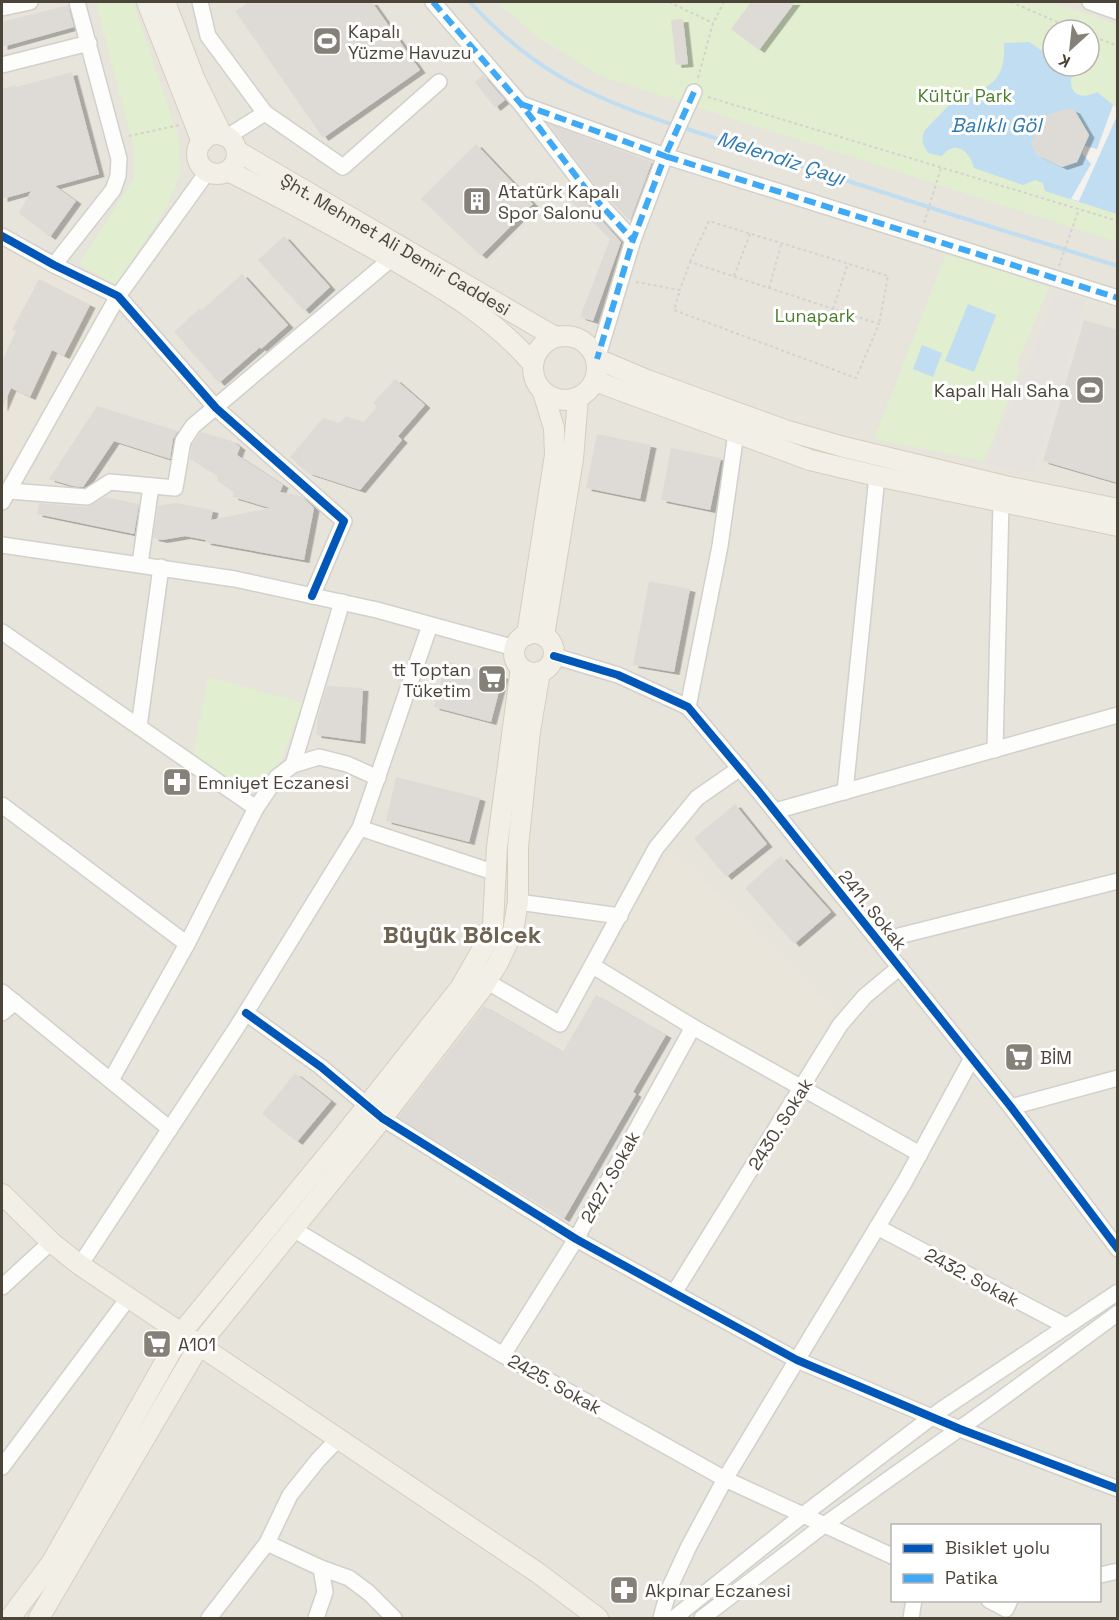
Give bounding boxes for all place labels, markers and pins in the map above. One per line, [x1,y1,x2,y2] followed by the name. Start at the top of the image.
[348,20,472,64] place label: Kapalı Yüzme Havuzu
[311,25,343,57] sports icon: Kapalı Yüzme Havuzu
[498,180,620,224] place label: Atatürk Kapalı Spor Salonu
[461,185,493,217] building icon: Atatürk Kapalı Spor Salonu
[1074,374,1106,406] sports icon: Kapalı Halı Saha
[934,379,1069,402] place label: Kapalı Halı Saha
[392,658,471,702] place label: tt Toptan Tüketim
[476,663,508,695] supermarket icon: tt Toptan Tüketim
[161,766,193,798] pharmacy icon: Emniyet Eczanesi
[198,771,349,794] place label: Emniyet Eczanesi
[1003,1041,1035,1073] supermarket icon: BİM
[1040,1046,1072,1069] place label: BİM
[141,1328,173,1360] supermarket icon: A101
[178,1333,216,1356] place label: A101
[608,1574,640,1606] pharmacy icon: Akpınar Eczanesi
[645,1579,791,1602] place label: Akpınar Eczanesi

